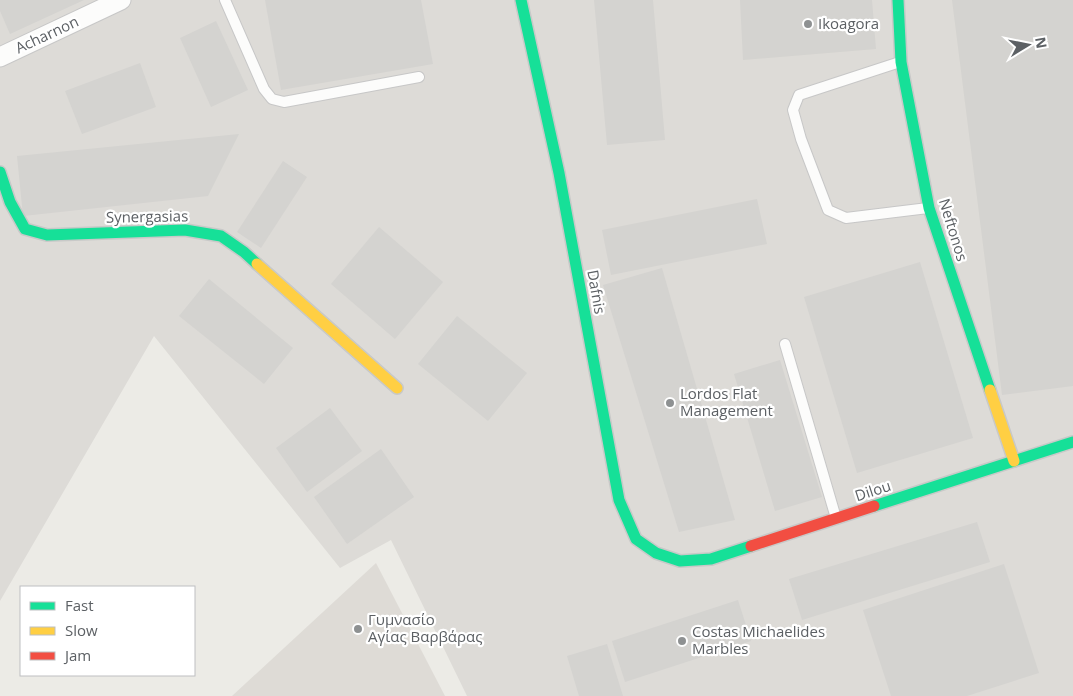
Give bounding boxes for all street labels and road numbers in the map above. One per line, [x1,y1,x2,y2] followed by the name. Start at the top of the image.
[12,11,82,57] street label: Acharnon
[935,196,973,263] street label: Neftonos
[106,205,188,227] street label: Synergasias
[583,268,611,315] street label: Dafnis
[852,475,893,505] street label: Dilou

